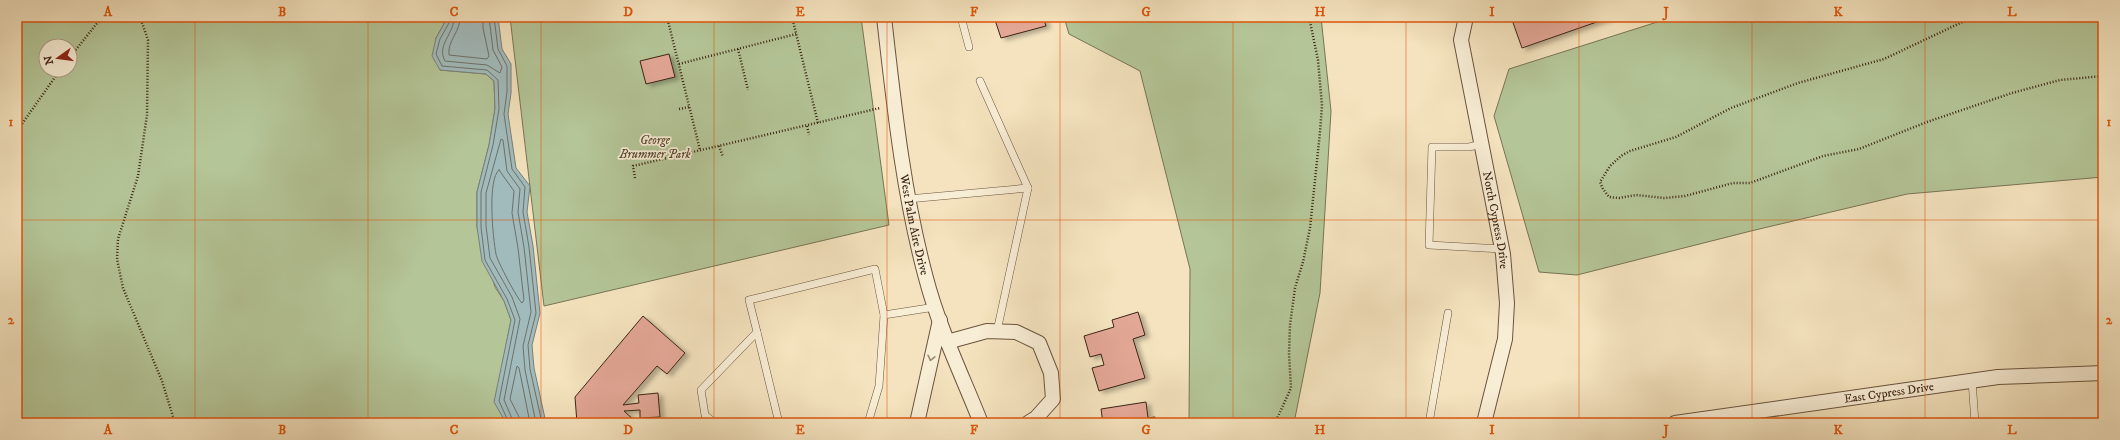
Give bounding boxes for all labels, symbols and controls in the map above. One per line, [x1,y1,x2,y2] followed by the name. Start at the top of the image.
[103,4,113,20] text: A
[278,4,286,20] text: B
[450,4,459,20] text: C
[623,4,633,20] text: D
[795,4,805,20] text: E
[970,4,979,20] text: F
[1141,4,1151,20] text: G
[1315,4,1326,20] text: H
[1489,4,1495,20] text: I
[1661,4,1669,21] text: J
[1833,4,1843,20] text: K
[2007,4,2017,20] text: L
[38,38,78,78] north arrow
[41,54,57,66] text: N
[9,114,14,130] text: 1
[2107,114,2112,130] text: 1
[619,133,690,162] park label: George Brummer Park
[1479,170,1511,270] street label: North Cypress Drive
[896,172,932,277] street label: West Palm Aire Drive
[8,312,15,328] text: 2
[2106,312,2113,328] text: 2
[928,355,936,361] one-way arrow
[1843,379,1935,407] street label: East Cypress Drive
[103,422,113,438] text: A
[278,422,286,438] text: B
[450,422,459,438] text: C
[623,422,633,438] text: D
[795,422,805,438] text: E
[970,422,979,438] text: F
[1141,422,1151,438] text: G
[1315,422,1326,438] text: H
[1489,422,1495,438] text: I
[1661,422,1669,439] text: J
[1833,422,1843,438] text: K
[2007,422,2017,438] text: L

